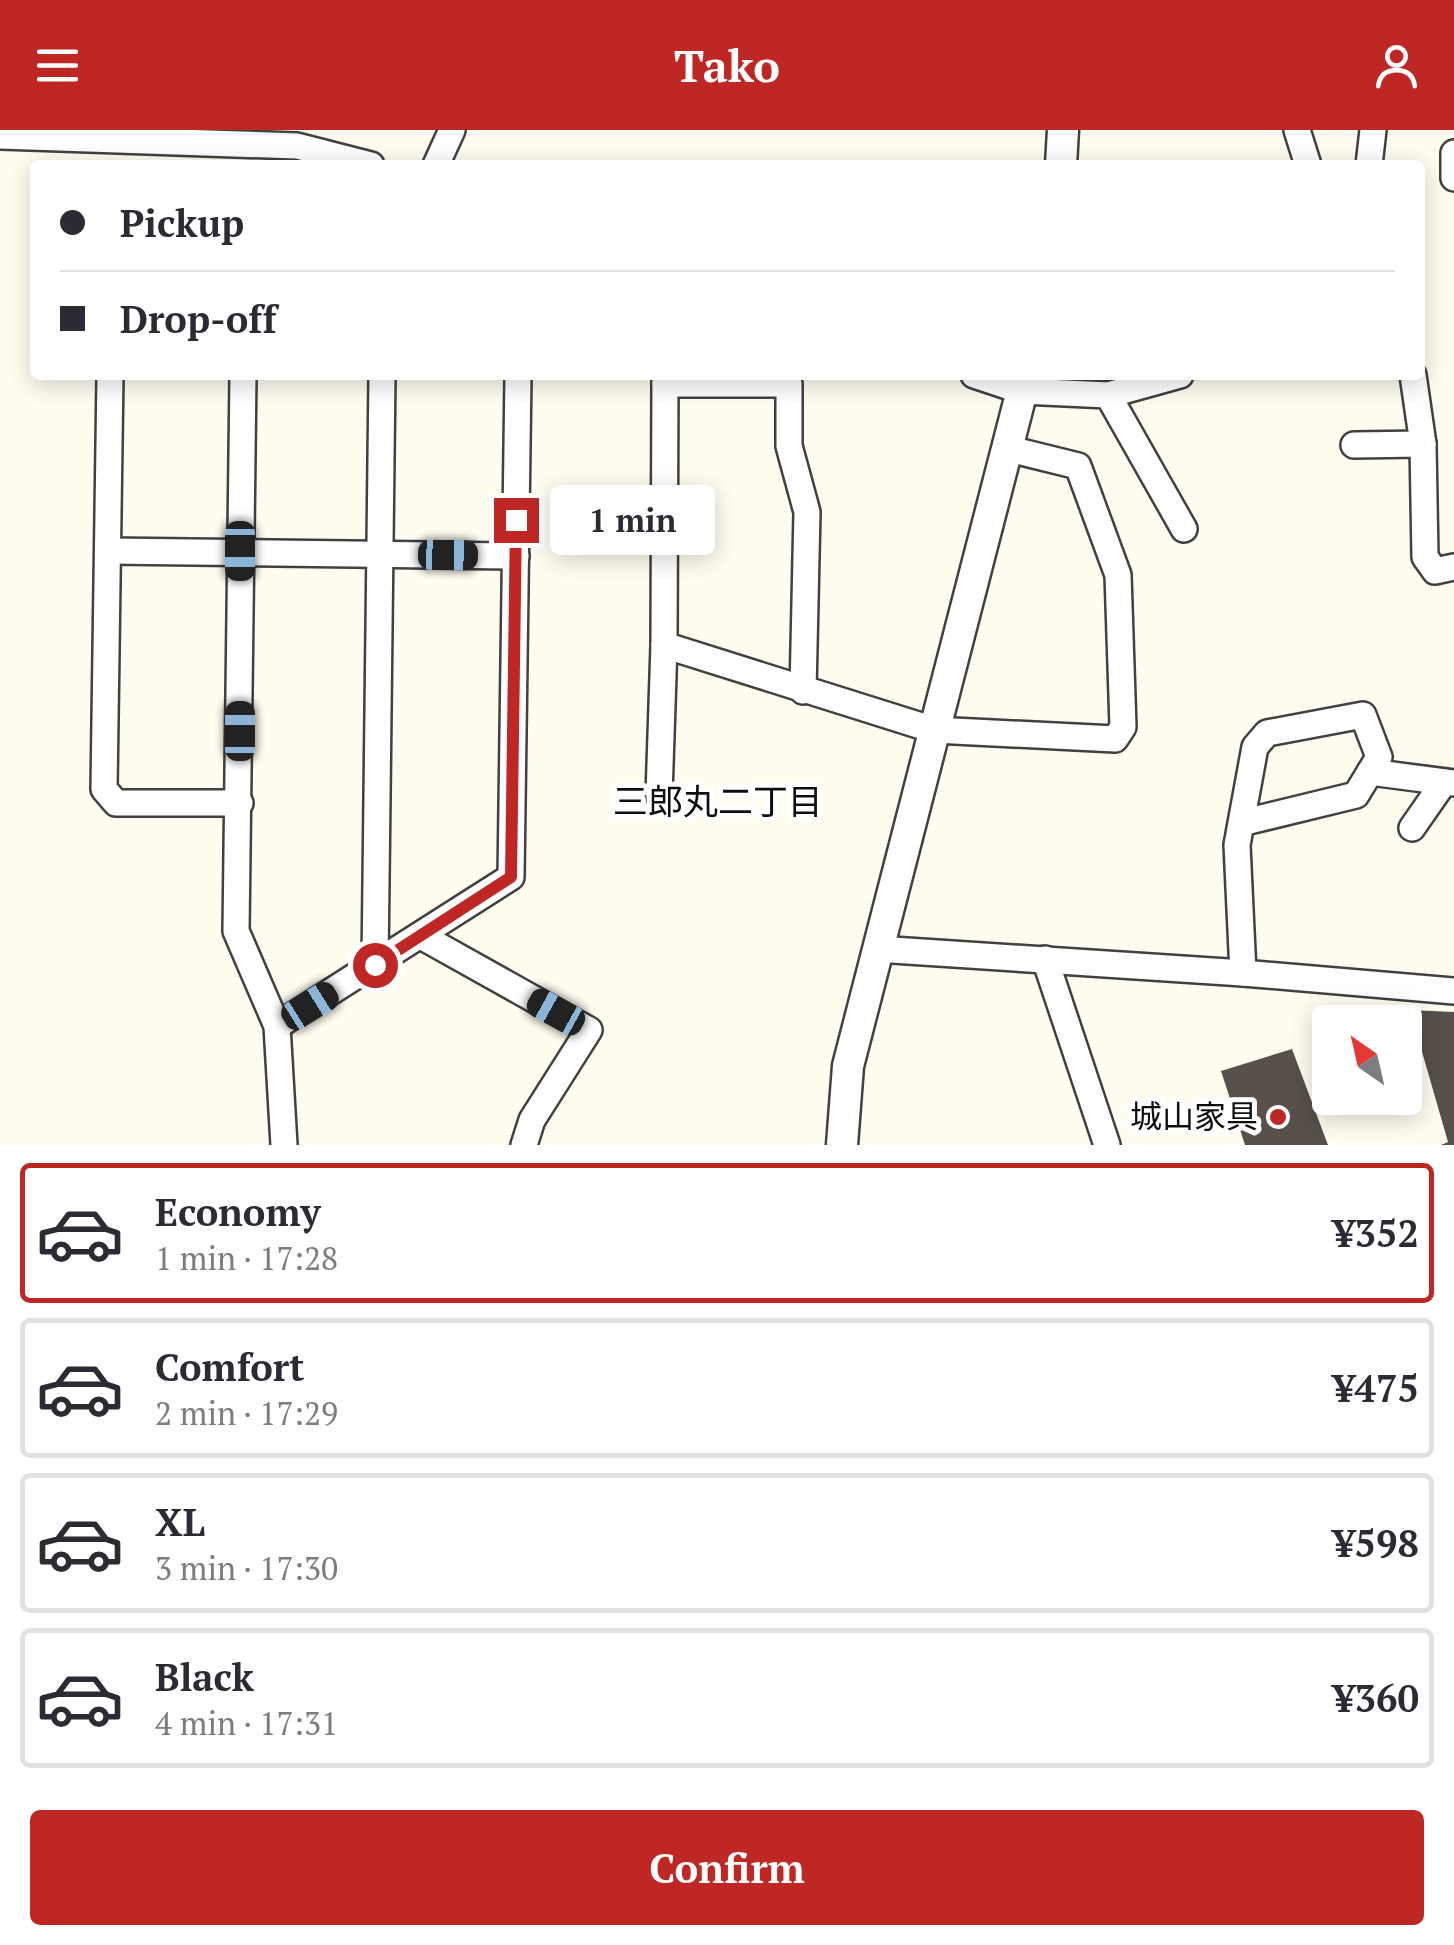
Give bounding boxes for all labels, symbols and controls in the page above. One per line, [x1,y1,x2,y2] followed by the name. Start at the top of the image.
[674,35,780,95] text: Tako
[30,38,85,93] icon: menu
[1369,38,1424,93] icon: person
[120,198,244,248] text: Pickup
[120,294,277,344] text: Drop-off
[551,485,716,555] callout: 1 min
[494,498,539,543] route end
[589,499,676,541] text: 1 min
[225,521,255,581] car
[418,539,478,571] car
[225,701,255,761] car
[613,778,823,824] district label: 三郎丸二丁目
[353,943,398,988] route start
[277,977,343,1035] car
[522,984,590,1040] car
[1312,1005,1422,1115] north arrow
[1312,1005,1422,1115] map controls
[1130,1095,1258,1137] place label: 城山家具
[1267,1106,1289,1128] marker: 城山家具
[155,1187,321,1237] text: Economy
[35,1188,125,1278] icon: car
[1333,1208,1419,1258] text: ¥352
[155,1237,338,1279] text: 1 min · 17:28
[155,1342,304,1392] text: Comfort
[35,1343,125,1433] icon: car
[1333,1363,1419,1413] text: ¥475
[155,1392,338,1434] text: 2 min · 17:29
[155,1497,205,1547] text: XL
[35,1498,125,1588] icon: car
[1333,1518,1419,1568] text: ¥598
[155,1547,338,1589] text: 3 min · 17:30
[155,1652,254,1702] text: Black
[35,1653,125,1743] icon: car
[1333,1673,1419,1723] text: ¥360
[155,1702,338,1744] text: 4 min · 17:31
[30,1810,1424,1925] button: Confirm

